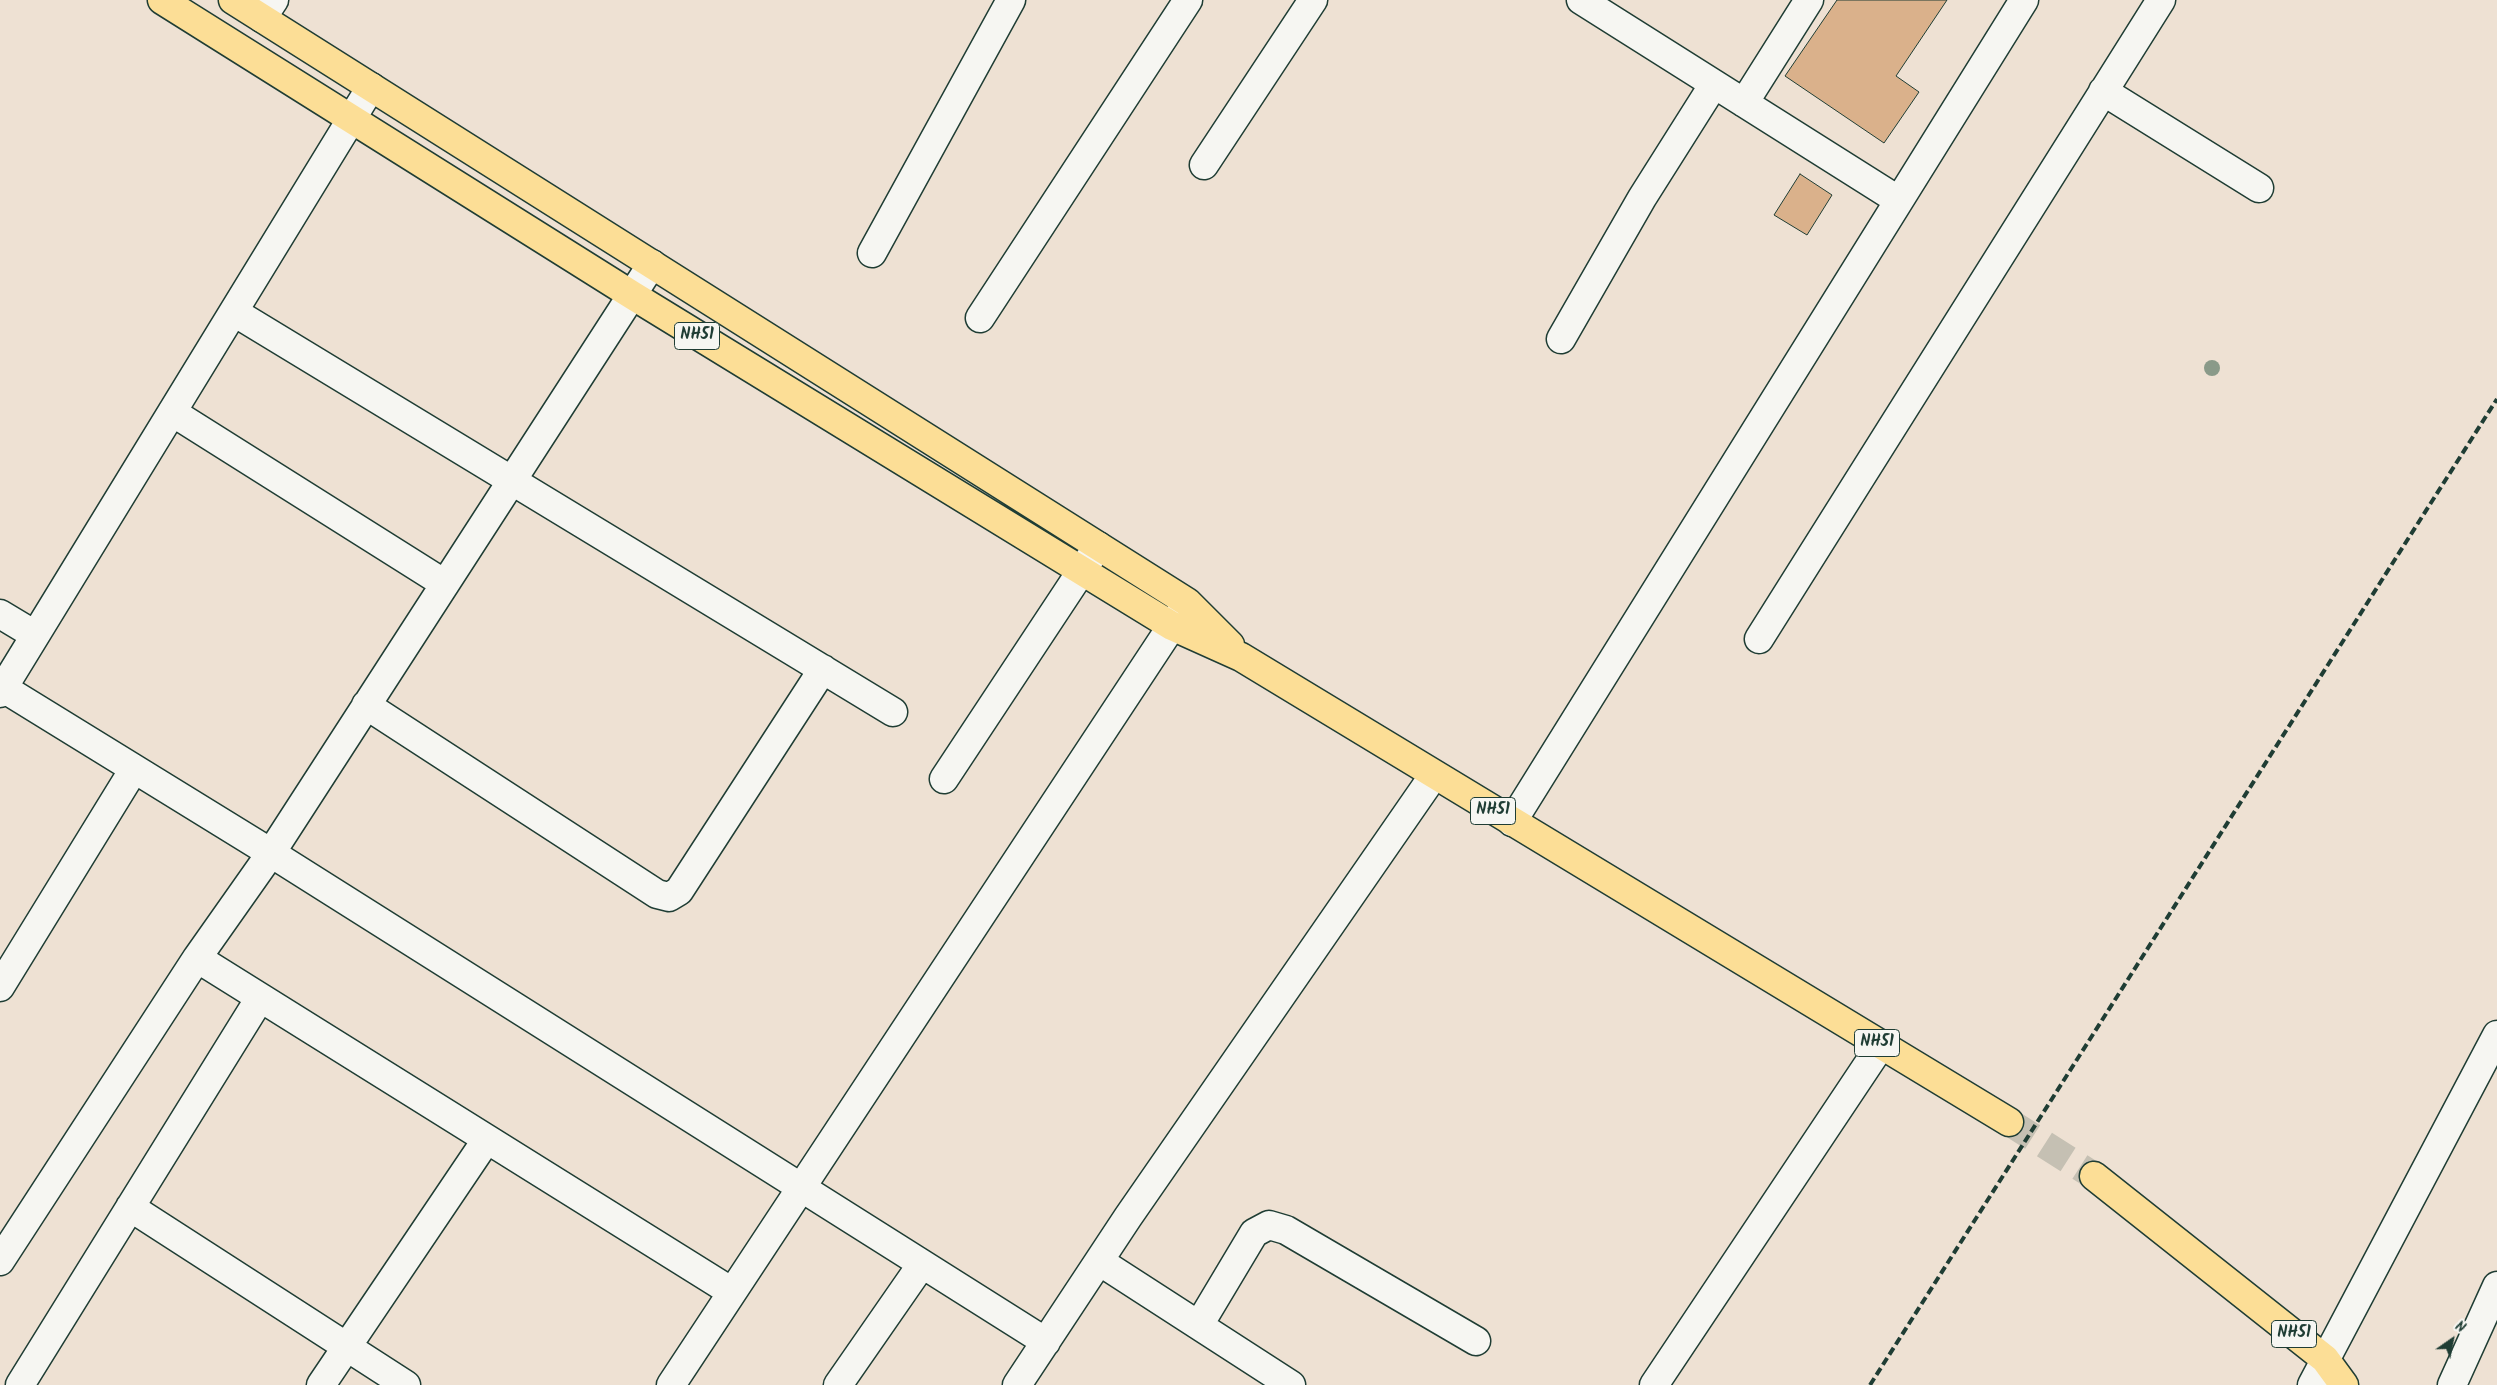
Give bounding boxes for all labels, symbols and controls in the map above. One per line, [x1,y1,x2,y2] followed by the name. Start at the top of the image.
[674,322,720,350] road number: NH51
[1470,798,1516,824] road number: NH51
[1854,1030,1900,1056] road number: NH51
[2427,1315,2477,1365] north arrow
[2450,1316,2470,1339] text: N
[2272,1320,2316,1348] road number: NH51

